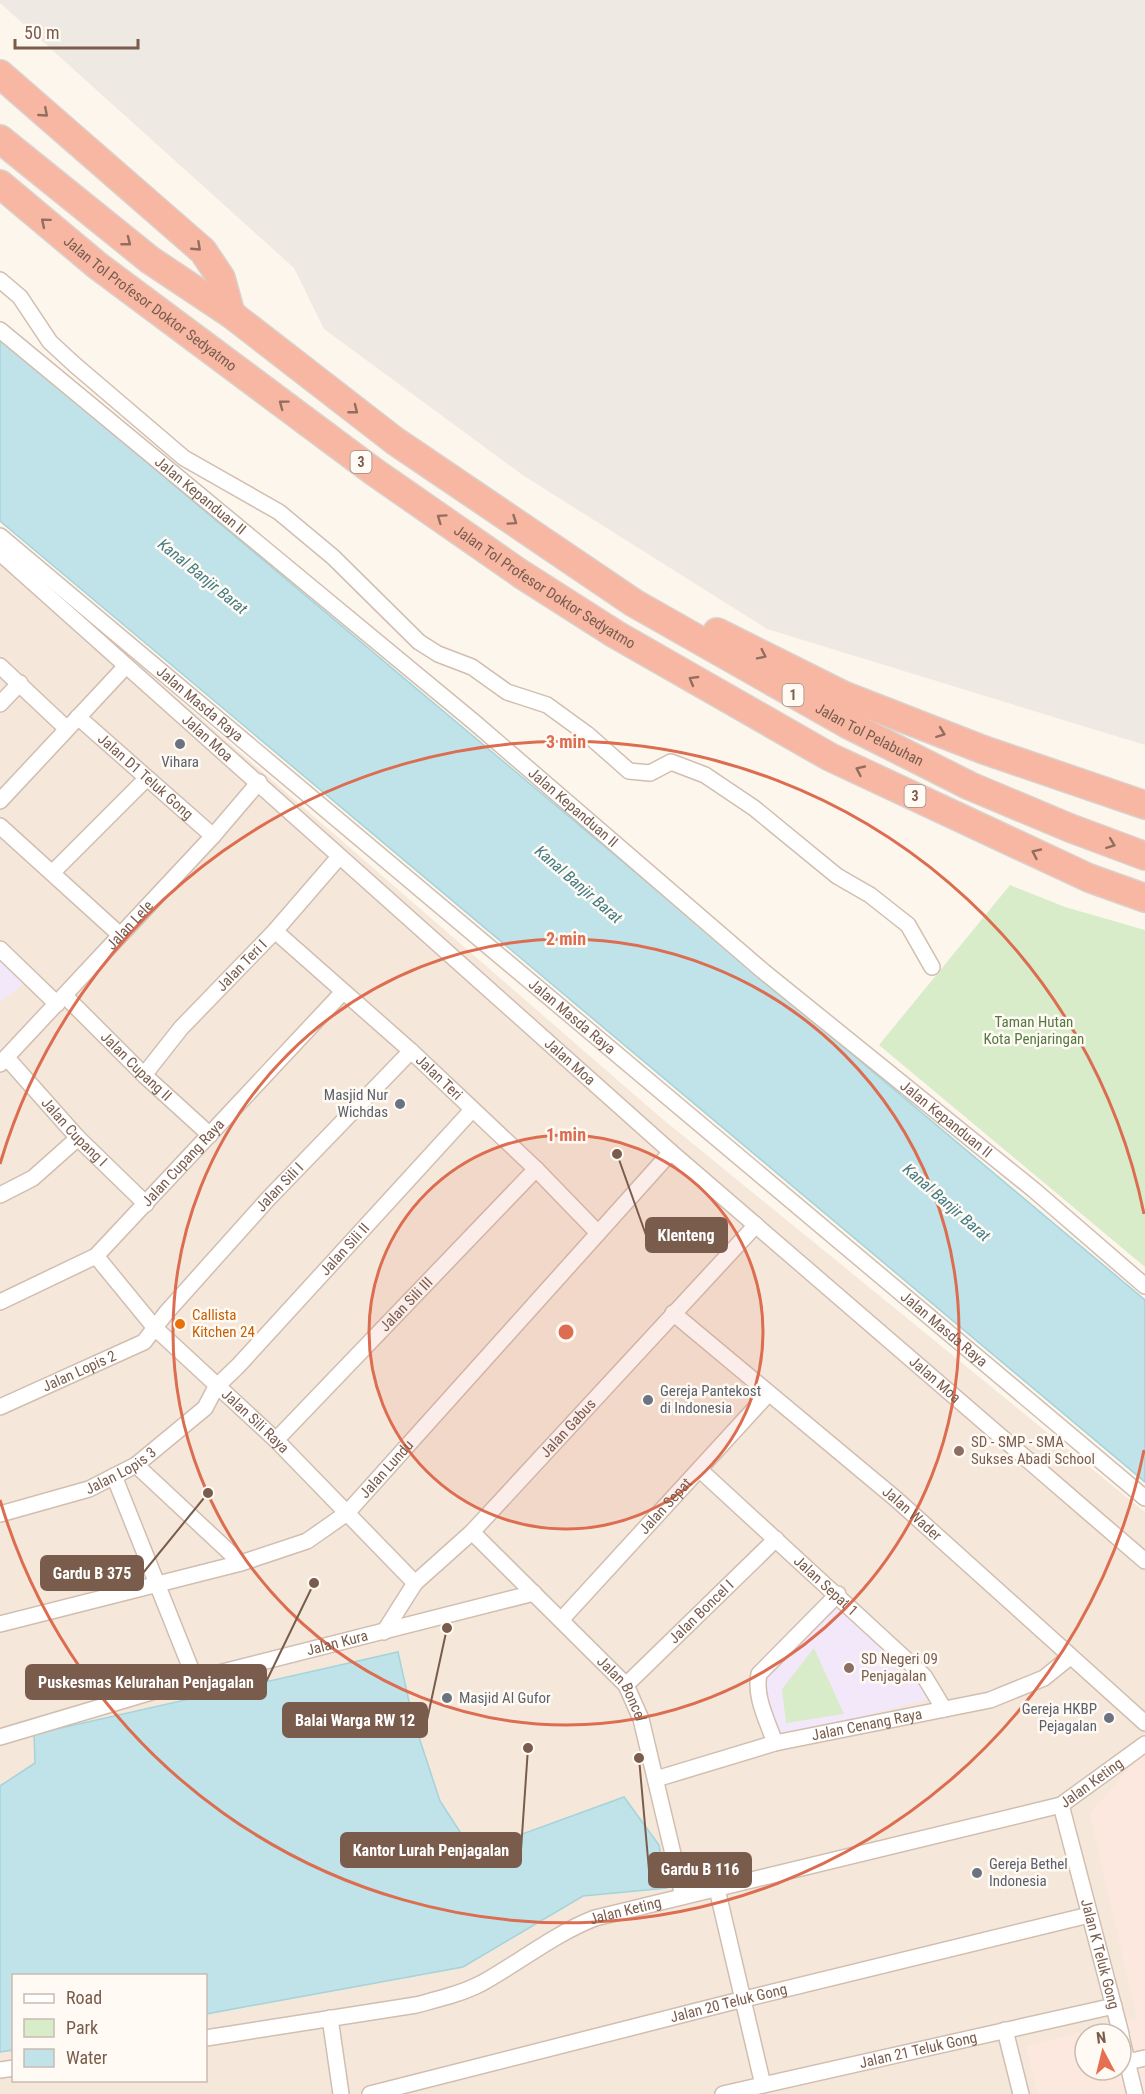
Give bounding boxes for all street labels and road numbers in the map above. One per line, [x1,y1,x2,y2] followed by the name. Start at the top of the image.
[60,232,240,375] street label: Jalan Tol Profesor Doktor Sedyatmo
[350,451,372,473] road number: 3
[151,453,250,539] street label: Jalan Kepanduan II
[451,521,638,653] street label: Jalan Tol Profesor Doktor Sedyatmo
[153,662,247,745] street label: Jalan Masda Raya
[782,684,804,706] road number: 1
[812,699,926,770] street label: Jalan Tol Pelabuhan
[178,711,236,765] street label: Jalan Moa
[94,730,197,823] street label: Jalan D1 Teluk Gong
[525,764,622,851] street label: Jalan Kepanduan II
[904,785,926,807] road number: 3
[102,897,157,953] street label: Jalan Lele
[213,936,271,995] street label: Jalan Teri I
[525,975,619,1058] street label: Jalan Masda Raya
[97,1028,175,1105] street label: Jalan Cupang II
[541,1034,599,1089] street label: Jalan Moa
[412,1051,466,1104] street label: Jalan Teri
[897,1077,996,1161] street label: Jalan Kepanduan II
[37,1094,111,1170] street label: Jalan Cupang I
[138,1116,228,1210] street label: Jalan Cupang Raya
[252,1159,307,1215] street label: Jalan Sili I
[316,1219,373,1279] street label: Jalan Sili II
[376,1273,436,1335] street label: Jalan Sili III
[897,1288,991,1371] street label: Jalan Masda Raya
[40,1347,119,1396] street label: Jalan Lopis 2
[906,1352,964,1407] street label: Jalan Moa
[218,1385,293,1457] street label: Jalan Sili Raya
[537,1395,600,1461] street label: Jalan Gabus
[356,1436,417,1502] street label: Jalan Lundu
[82,1443,160,1498] street label: Jalan Lopis 3
[635,1474,695,1538] street label: Jalan Sepat
[879,1482,946,1545] street label: Jalan Wader
[790,1552,862,1620] street label: Jalan Sepat 1
[665,1576,737,1647] street label: Jalan Boncel I
[305,1627,370,1659] street label: Jalan Kura
[593,1652,650,1723] street label: Jalan Boncel
[810,1705,924,1744] street label: Jalan Cenang Raya
[1056,1754,1126,1812] street label: Jalan Keting
[587,1893,663,1928] street label: Jalan Keting
[1077,1897,1123,2011] street label: Jalan K Teluk Gong
[668,1980,789,2026] street label: Jalan 20 Teluk Gong
[858,2028,979,2072] street label: Jalan 21 Teluk Gong

